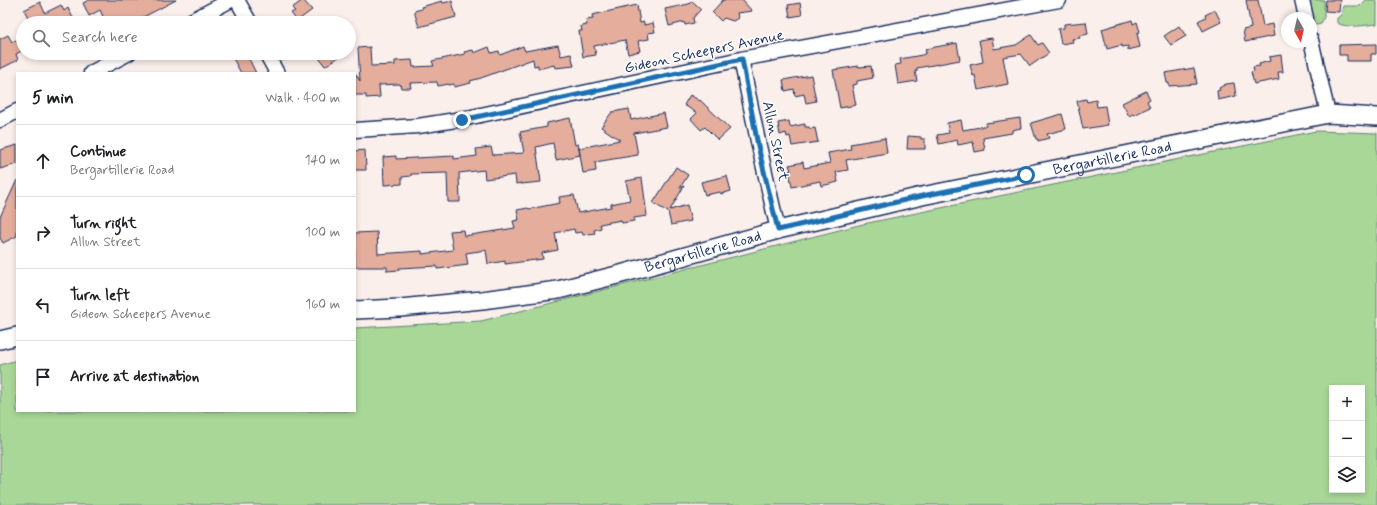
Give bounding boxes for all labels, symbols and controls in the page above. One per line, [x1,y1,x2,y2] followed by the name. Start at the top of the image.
[1281,12,1317,48] north arrow
[16,16,356,60] search box
[623,25,786,79] street label: Gideon Scheepers Avenue
[30,27,52,49] icon: search
[62,28,138,48] text: Search here
[32,87,74,109] text: 5 min
[265,90,340,107] text: Walk · 400 m
[757,99,793,183] street label: Allun Street
[453,111,471,129] route end
[1051,137,1173,180] street label: Bergartillerie Road
[70,142,126,162] text: Continue
[32,150,54,172] icon: ahead
[305,152,340,169] text: 140 m
[70,162,174,179] text: Bergartillerie Road
[1017,166,1035,184] route start
[70,214,137,234] text: Turn right
[32,222,54,244] icon: right
[305,224,340,241] text: 100 m
[642,226,764,278] street label: Bergartillerie Road
[70,234,141,251] text: Allun Street
[70,286,130,306] text: Turn left
[32,294,54,316] icon: left
[305,296,340,313] text: 160 m
[70,306,211,323] text: Gideon Scheepers Avenue
[32,366,54,388] icon: arrive
[70,367,199,387] text: Arrive at destination
[1329,385,1365,493] map controls
[1329,385,1365,421] button: +
[1329,421,1365,457] button: −
[1329,457,1365,493] button: layers

